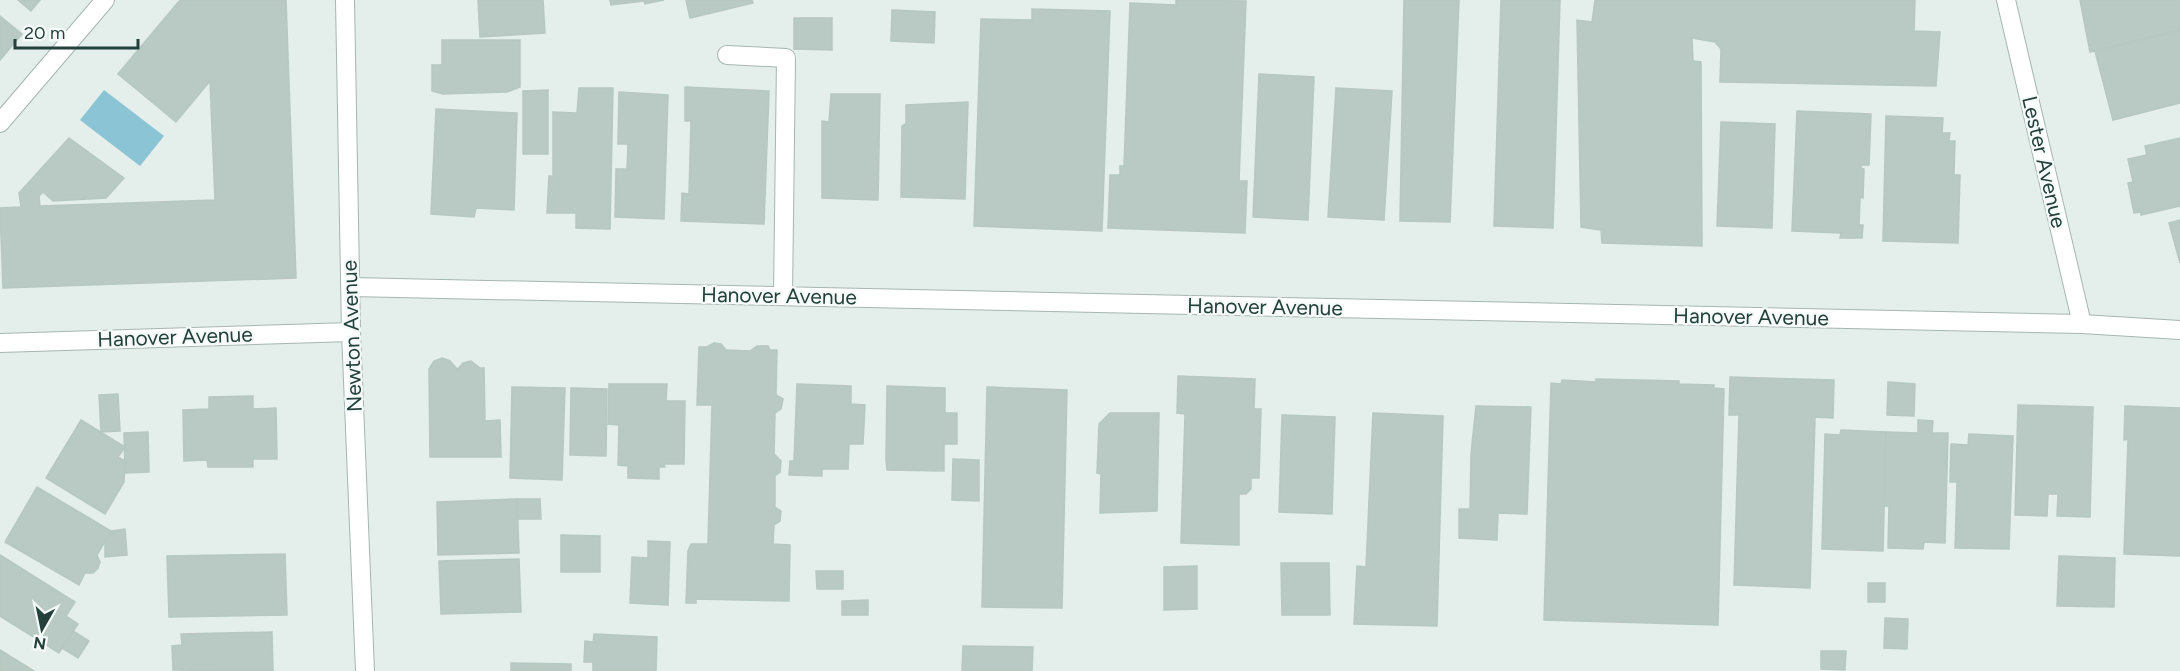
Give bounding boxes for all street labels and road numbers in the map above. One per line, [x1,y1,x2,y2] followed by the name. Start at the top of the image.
[2017,93,2072,230] street label: Lester Avenue
[336,260,367,412] street label: Newton Avenue
[701,282,857,309] street label: Hanover Avenue
[1187,293,1343,320] street label: Hanover Avenue
[1673,303,1829,330] street label: Hanover Avenue
[97,321,253,352] street label: Hanover Avenue

